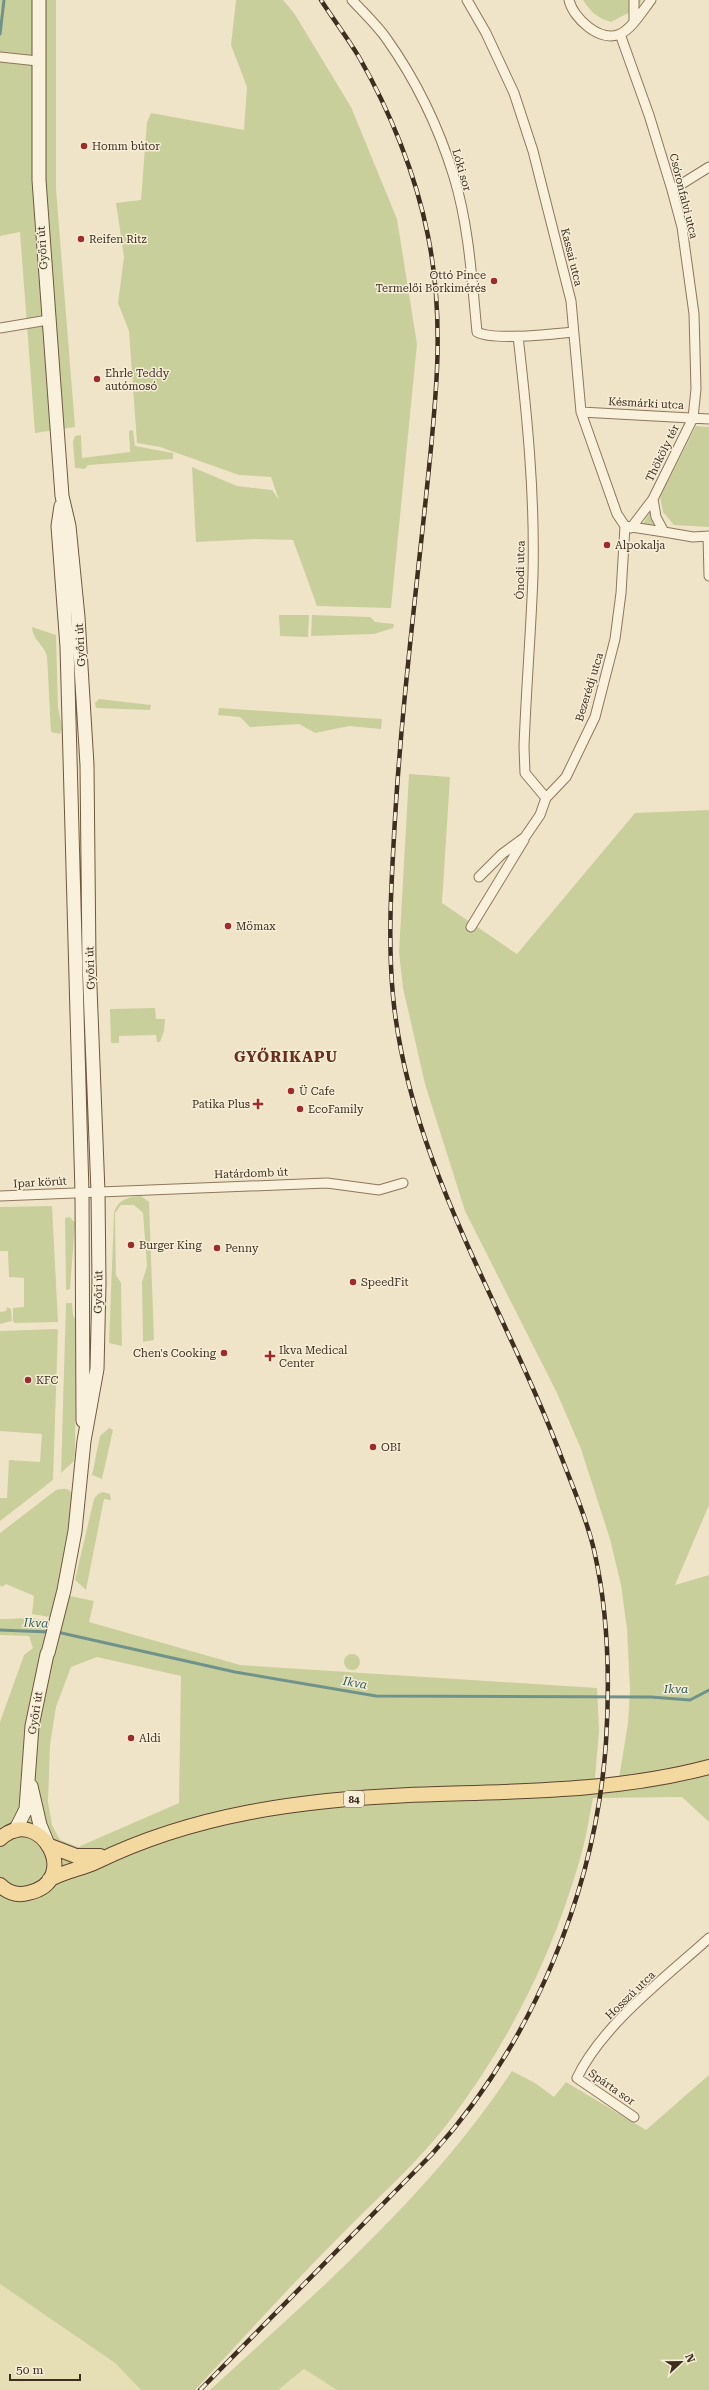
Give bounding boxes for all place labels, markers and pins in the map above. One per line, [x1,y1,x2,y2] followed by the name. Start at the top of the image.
[92,140,160,153] place label: Homm bútor
[79,141,89,151] marker: Homm bútor
[89,233,147,246] place label: Reifen Ritz
[76,234,86,244] marker: Reifen Ritz
[375,269,486,295] place label: Ottó Pince Termelői Borkimérés
[489,276,499,286] marker: Ottó Pince Termelői Borkimérés
[105,367,170,393] place label: Ehrle Teddy autómosó
[92,374,102,384] marker: Ehrle Teddy autómosó
[615,539,665,552] place label: Alpokalja
[602,540,612,550] marker: Alpokalja
[236,920,276,933] place label: Mömax
[223,921,233,931] marker: Mömax
[299,1084,335,1098] place label: Ü Cafe
[286,1086,296,1096] marker: Ü Cafe
[192,1098,250,1111] place label: Patika Plus
[253,1099,263,1109] marker: Patika Plus
[308,1103,364,1116] place label: EcoFamily
[295,1104,305,1114] marker: EcoFamily
[139,1239,202,1252] place label: Burger King
[126,1240,136,1250] marker: Burger King
[225,1242,259,1255] place label: Penny
[212,1243,222,1253] marker: Penny
[361,1276,409,1289] place label: SpeedFit
[348,1277,358,1287] marker: SpeedFit
[279,1344,348,1370] place label: Ikva Medical Center
[133,1347,217,1360] place label: Chen's Cooking
[219,1348,229,1358] marker: Chen's Cooking
[264,1350,276,1362] marker: Ikva Medical Center
[36,1374,59,1387] place label: KFC
[23,1375,33,1385] marker: KFC
[381,1441,401,1454] place label: OBI
[368,1442,378,1452] marker: OBI
[139,1732,161,1745] place label: Aldi
[126,1733,136,1743] marker: Aldi

